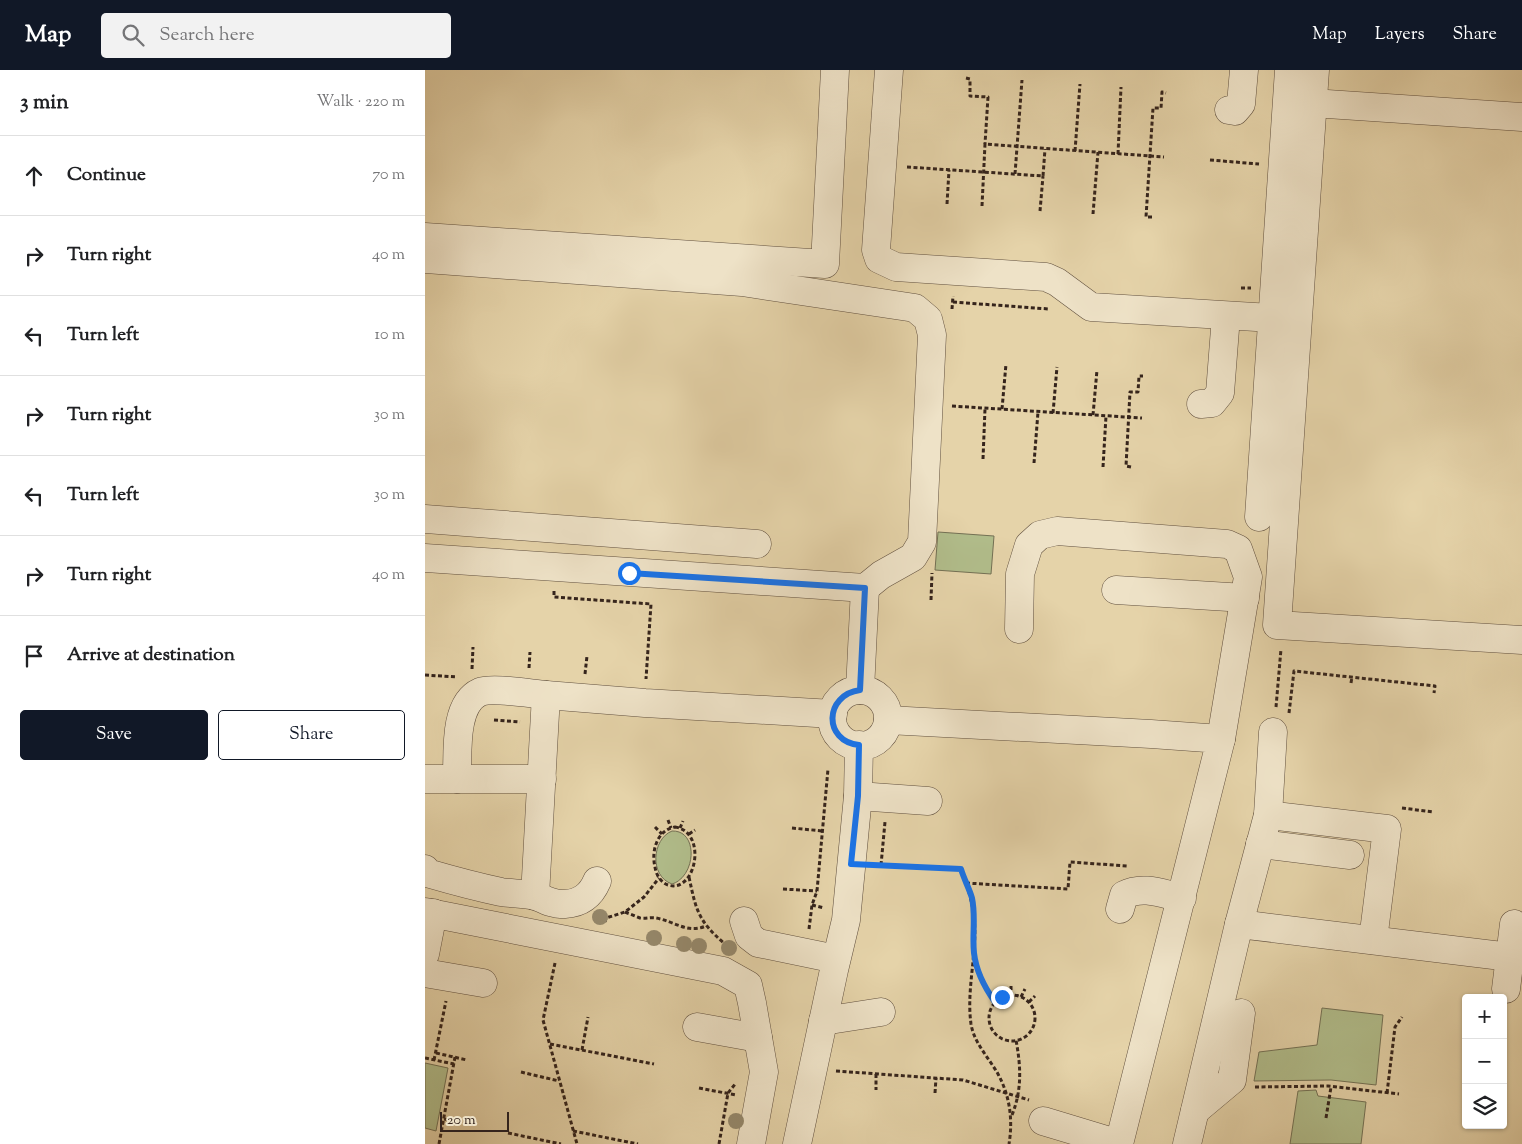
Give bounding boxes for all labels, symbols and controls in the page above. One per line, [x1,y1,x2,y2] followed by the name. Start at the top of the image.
[101,13,451,58] search box
[25,18,71,52] text: Map
[119,21,147,49] icon: search
[159,22,255,49] text: Search here
[1312,22,1347,48] text: Map
[1375,22,1425,48] text: Layers
[1453,22,1497,48] text: Share
[20,88,69,118] text: 3 min
[317,91,405,114] text: Walk · 220 m
[20,162,48,190] icon: ahead
[67,162,146,189] text: Continue
[372,164,405,187] text: 70 m
[20,242,48,270] icon: right
[67,242,151,269] text: Turn right
[372,244,405,267] text: 40 m
[20,322,48,350] icon: left
[67,322,139,349] text: Turn left
[375,324,405,347] text: 10 m
[20,402,48,430] icon: right
[67,402,151,429] text: Turn right
[374,404,405,427] text: 30 m
[20,482,48,510] icon: left
[67,482,139,509] text: Turn left
[374,484,405,507] text: 30 m
[20,562,48,590] icon: right
[67,562,151,589] text: Turn right
[618,562,641,585] route start
[372,564,405,587] text: 40 m
[20,642,48,670] icon: arrive
[67,642,235,669] text: Arrive at destination
[20,710,208,760] button: Save
[218,710,405,760] button: Share
[991,986,1014,1009] route end
[1462,994,1507,1129] map controls
[1462,994,1507,1039] button: +
[1462,1039,1507,1084] button: −
[1462,1084,1507,1129] button: layers
[440,1109,509,1132] scale bar
[447,1111,476,1131] text: 20 m

